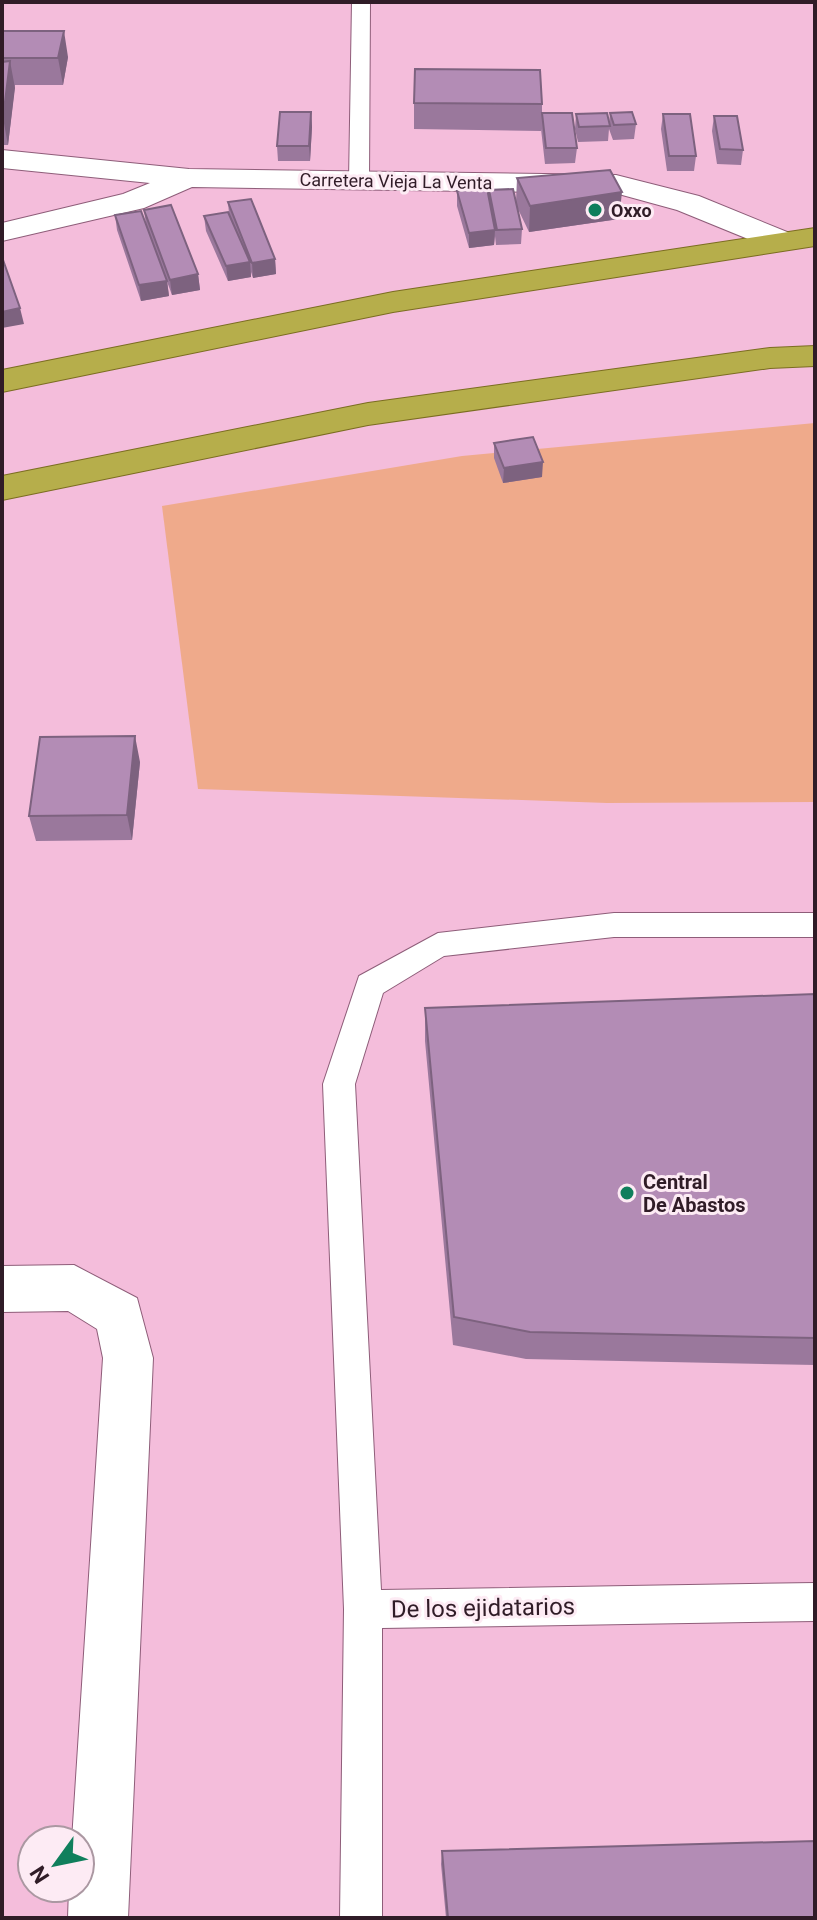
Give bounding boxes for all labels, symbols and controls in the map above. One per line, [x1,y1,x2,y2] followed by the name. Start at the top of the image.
[300,169,492,193] street label: Carretera Vieja La Venta
[611,200,652,221] place label: Oxxo
[586,201,604,219] marker: Oxxo
[643,1170,746,1217] place label: Central De Abastos
[618,1184,636,1202] marker: Central De Abastos
[391,1592,575,1624] street label: De los ejidatarios
[16,1824,96,1904] north arrow
[25,1861,54,1888] text: N

